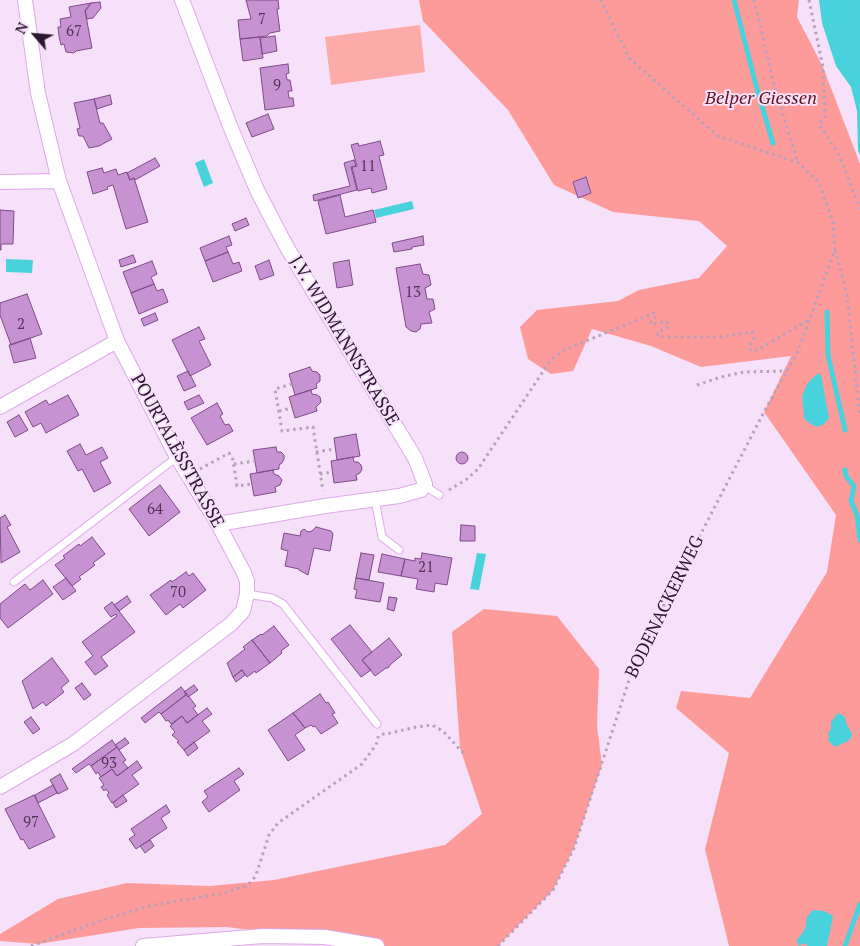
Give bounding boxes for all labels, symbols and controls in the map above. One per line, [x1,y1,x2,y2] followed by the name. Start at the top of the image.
[10,10,60,60] north arrow
[258,11,266,29] house number: 7
[10,19,32,37] text: N
[66,23,82,41] house number: 67
[273,77,281,95] house number: 9
[705,88,817,110] park label: Belper Giessen
[360,158,376,176] house number: 11
[285,252,403,430] street label: J.V. WIDMANNSTRASSE
[405,284,421,302] house number: 13
[17,316,25,334] house number: 2
[126,370,228,532] street label: POURTALÈSSTRASSE
[147,501,163,519] house number: 64
[621,532,709,682] street label: BODENACKERWEG
[418,559,434,577] house number: 21
[170,584,186,602] house number: 70
[101,755,117,773] house number: 93
[23,814,39,832] house number: 97

